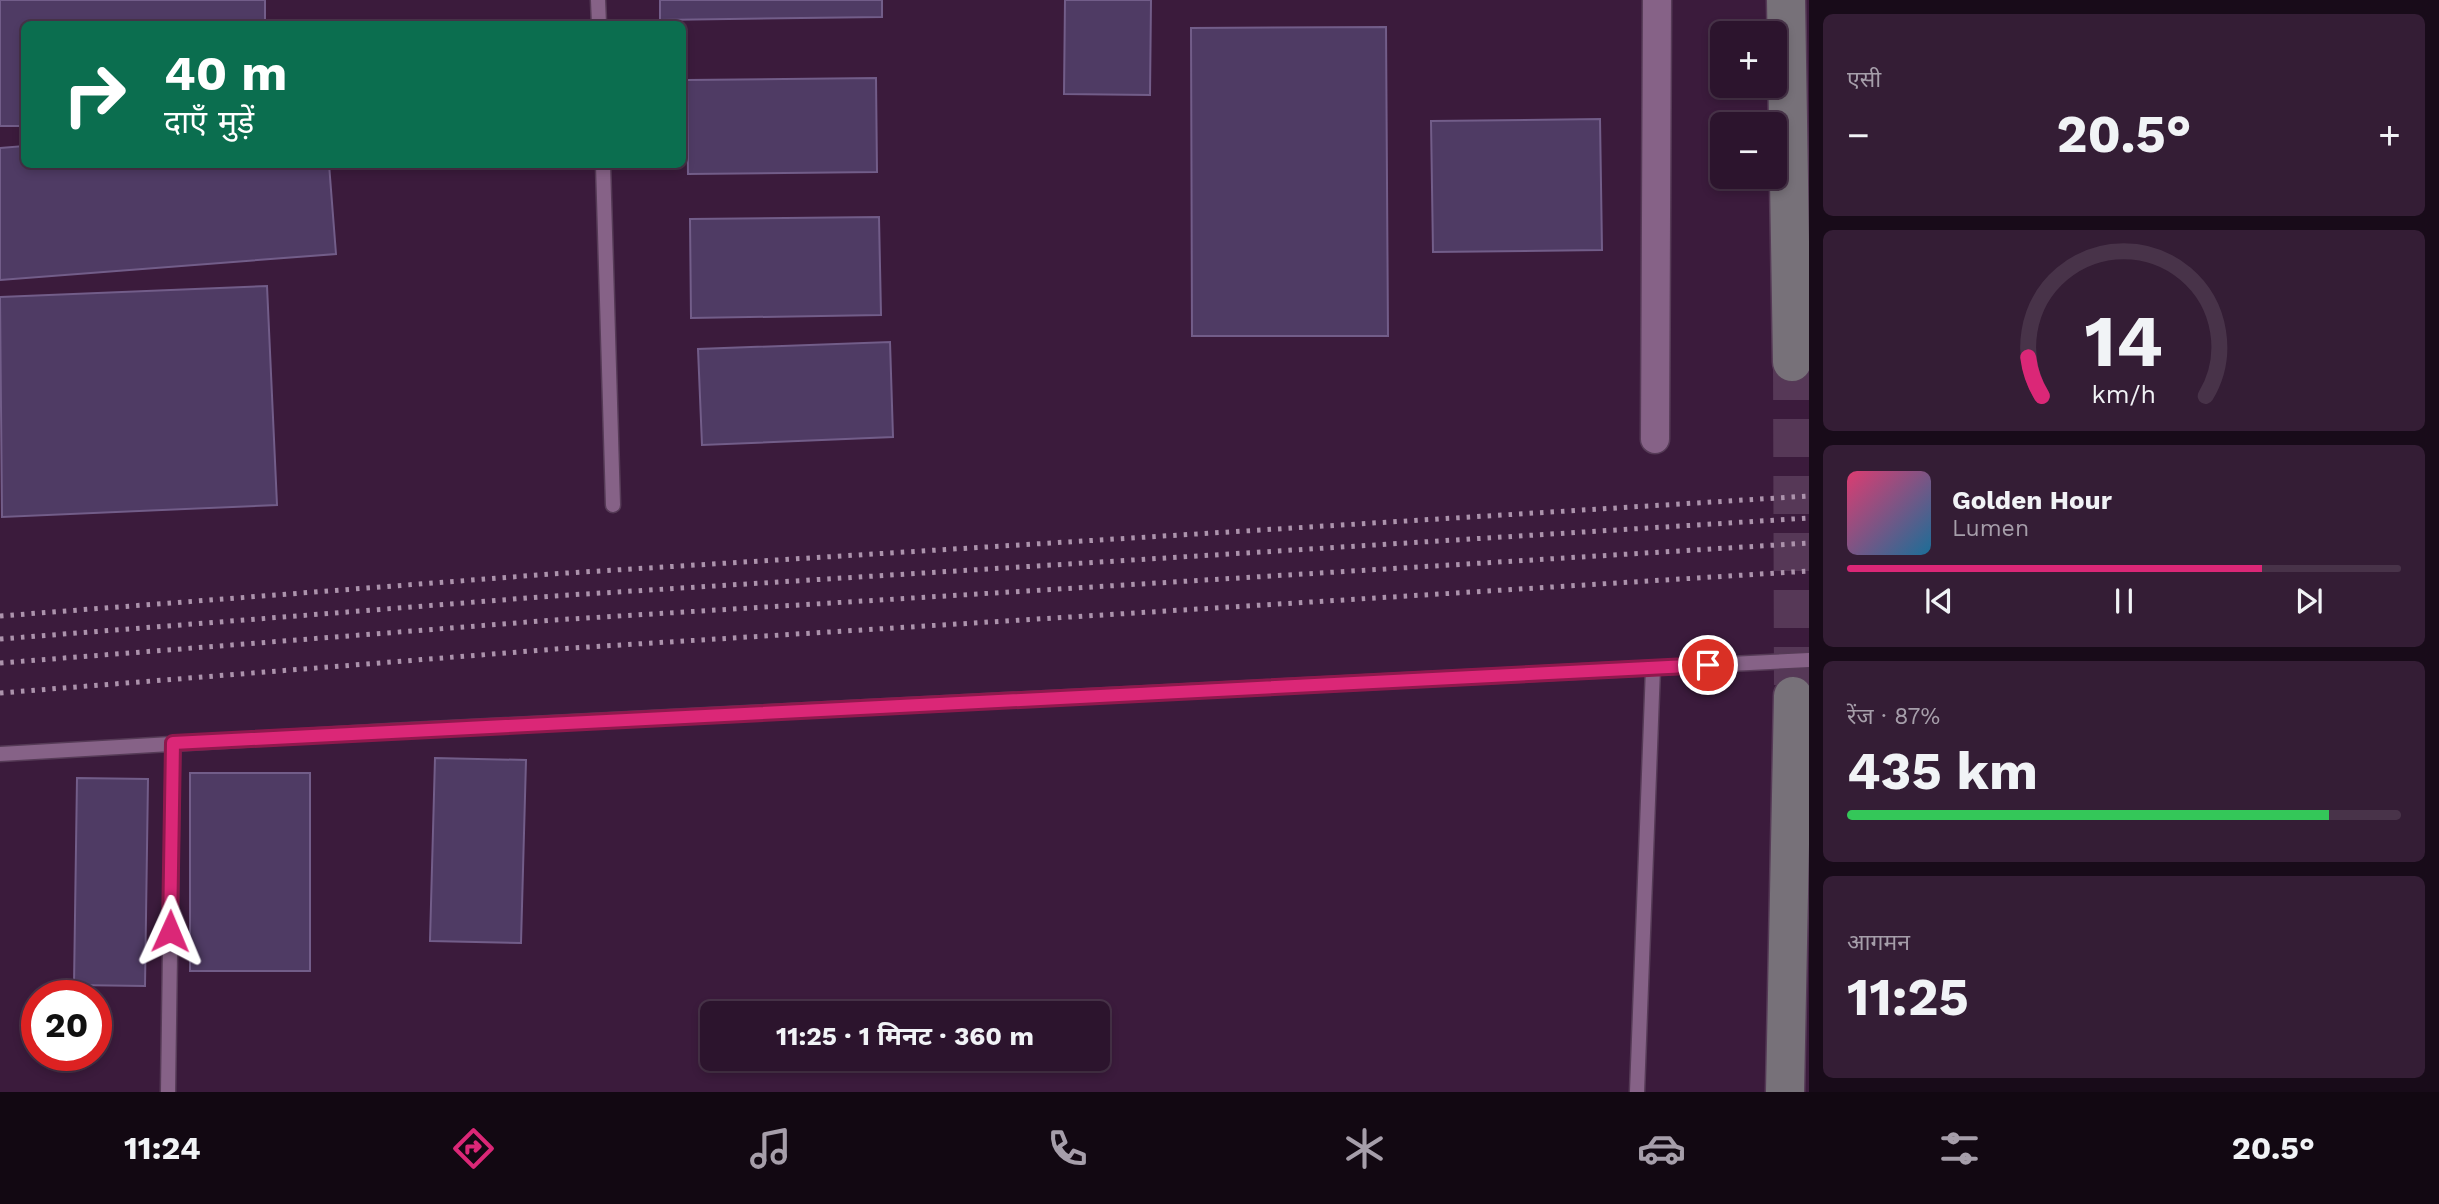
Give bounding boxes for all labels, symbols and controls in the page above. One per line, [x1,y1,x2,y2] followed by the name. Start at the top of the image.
[1710,21,1787,189] map controls
[1710,21,1787,98] button: +
[164,44,287,102] text: 40 m
[49,49,140,140] icon: right
[1847,66,1881,93] text: एसी
[164,103,254,141] text: दाएँ मुड़ें
[2056,104,2192,165] text: 20.5°
[1710,112,1787,189] button: −
[1847,113,1870,157] text: −
[2378,113,2401,157] text: +
[2085,299,2163,385] text: 14
[2092,380,2156,409] text: km/h
[1952,485,2112,515] text: Golden Hour
[1952,515,2029,542] text: Lumen
[1920,582,1958,620] icon: previous
[2105,582,2143,620] icon: pause
[2290,582,2328,620] icon: next
[1678,635,1738,695] pin
[1689,646,1727,684] icon: arrive
[1847,703,1940,730] text: रेंज · 87%
[1847,741,2038,802] text: 435 km
[133,894,207,968] position arrow
[1847,929,1910,956] text: आगमन
[1847,967,1969,1028] text: 11:25
[21,980,112,1071] speed limit sign: 20
[776,1021,1034,1051] text: 11:25 · 1 मिनट · 360 m
[449,1124,498,1173] icon: directions
[746,1124,795,1173] icon: music
[1043,1124,1092,1173] icon: phone
[1340,1124,1389,1173] icon: climate
[1637,1124,1686,1173] icon: car
[1935,1124,1984,1173] icon: filters
[124,1129,201,1167] text: 11:24
[2232,1129,2315,1167] text: 20.5°

